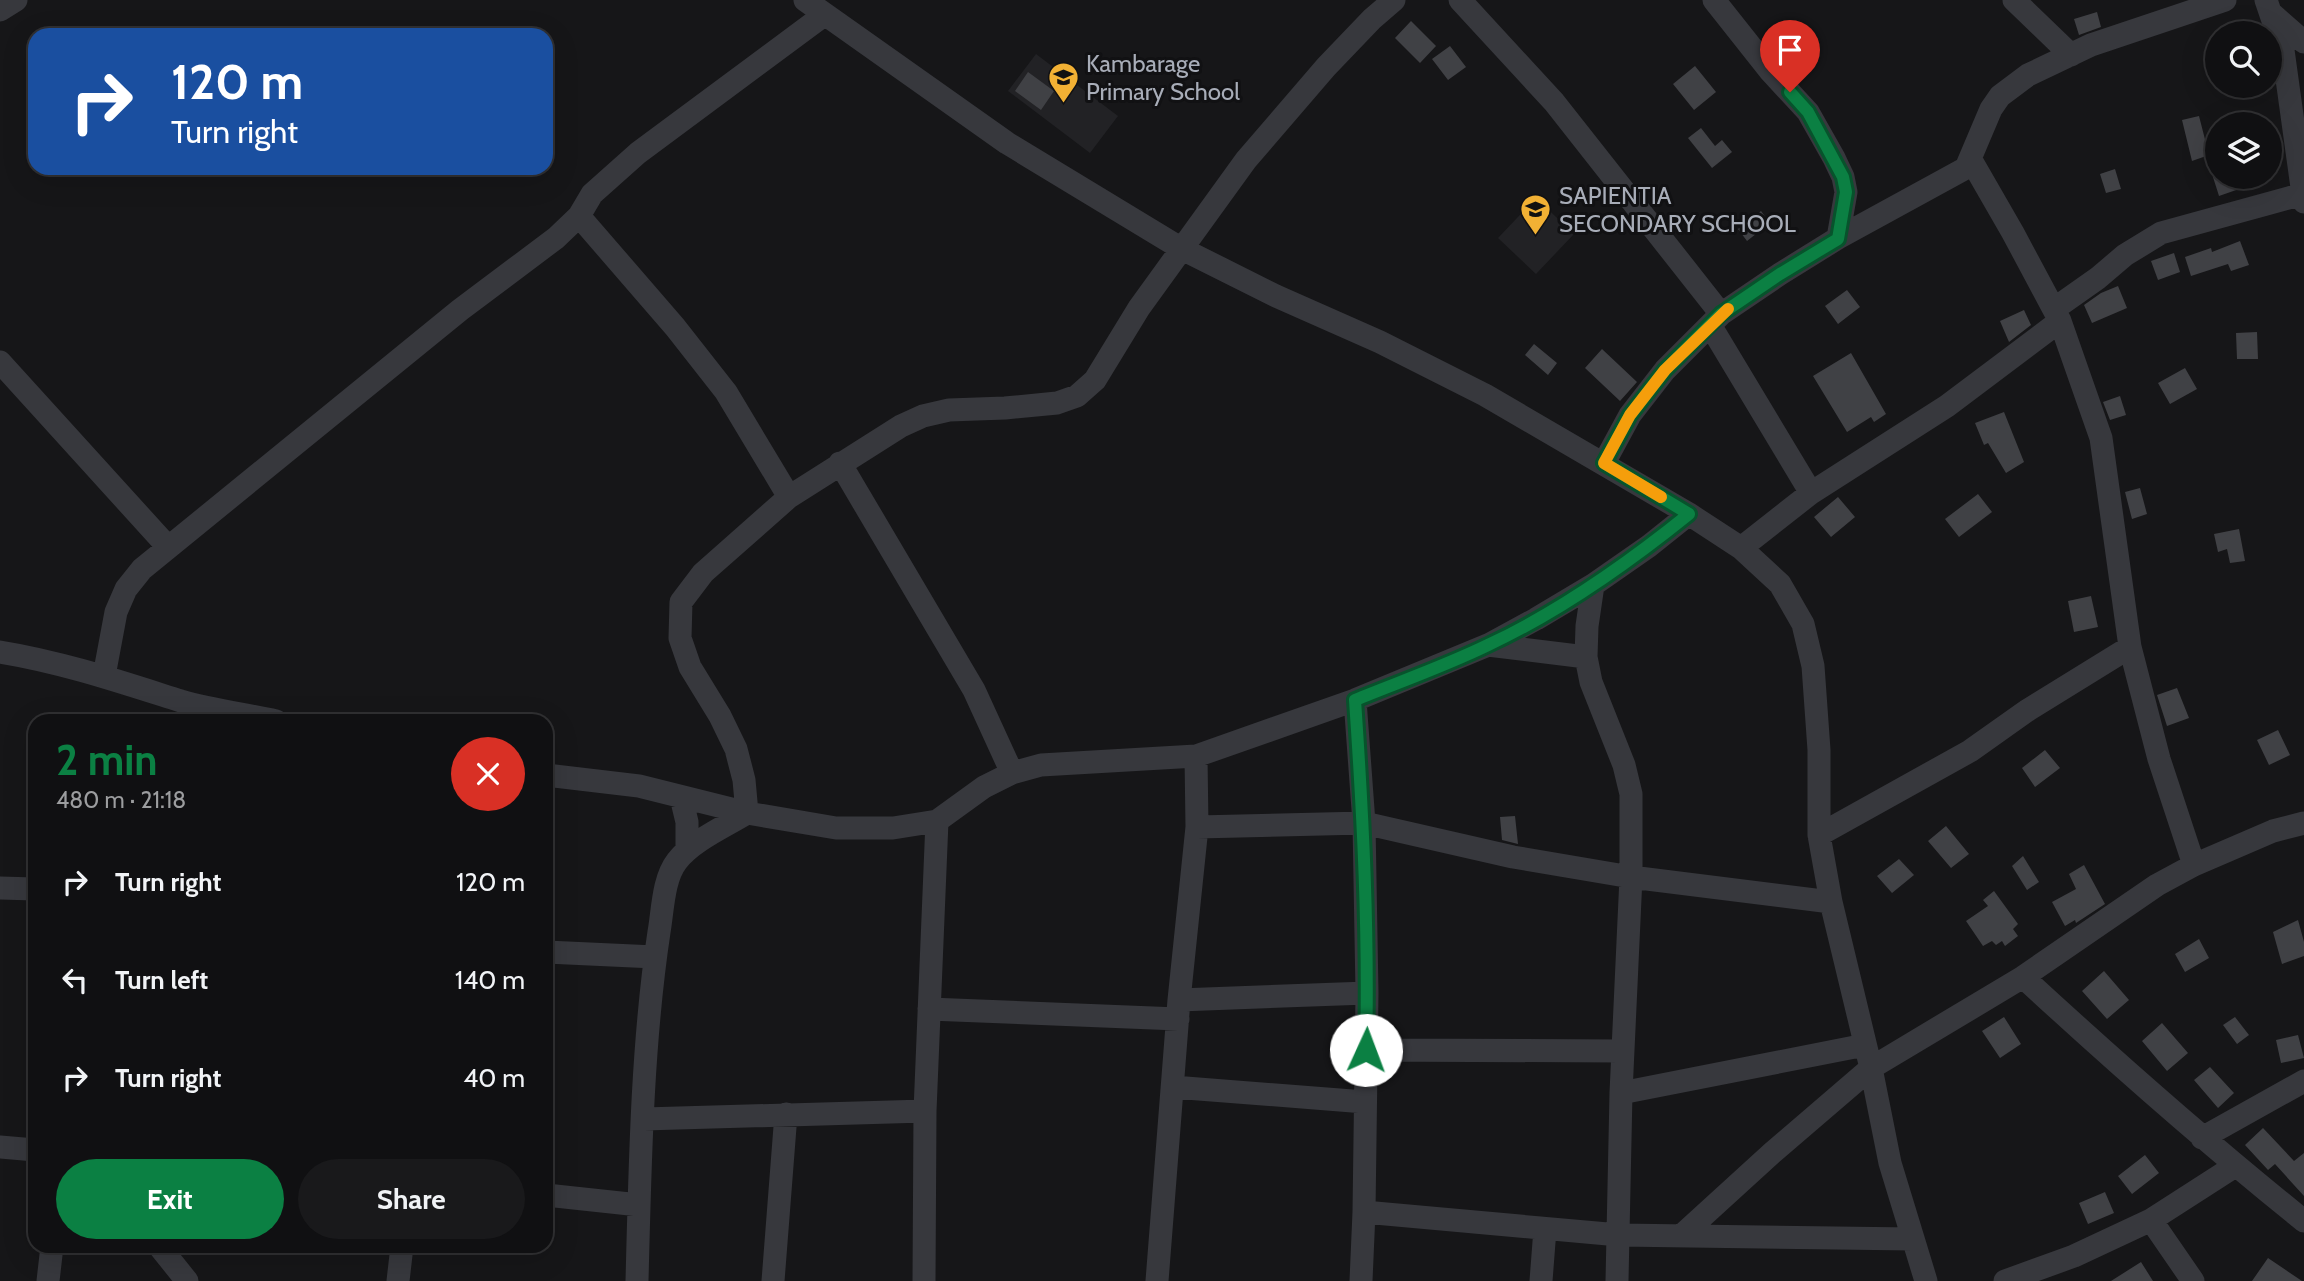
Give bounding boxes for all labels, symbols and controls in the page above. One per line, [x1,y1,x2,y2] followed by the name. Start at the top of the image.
[1760,20,1820,92] pin
[2205,21,2282,189] map controls
[2205,21,2282,98] button: search
[1771,31,1809,69] icon: arrive
[1086,49,1240,106] place label: Kambarage Primary School
[171,52,303,111] text: 120 m
[56,56,147,147] icon: right
[1046,60,1080,104] school or university icon: Kambarage Primary School
[171,112,298,151] text: Turn right
[2205,112,2282,189] button: layers
[1559,181,1796,238] place label: SAPIENTIA SECONDARY SCHOOL
[1519,192,1553,236] school or university icon: SAPIENTIA SECONDARY SCHOOL
[56,734,157,786] text: 2 min
[451,737,525,811] button: close
[56,786,186,814] text: 480 m · 21:18
[56,863,94,901] icon: right
[115,866,221,898] text: Turn right
[456,866,525,898] text: 120 m
[56,961,94,999] icon: left
[115,964,208,996] text: Turn left
[455,964,525,996] text: 140 m
[1329,1013,1403,1087] position arrow
[56,1059,94,1097] icon: right
[115,1062,221,1094] text: Turn right
[463,1062,525,1094] text: 40 m
[56,1159,284,1239] button: Exit
[298,1159,525,1239] button: Share

